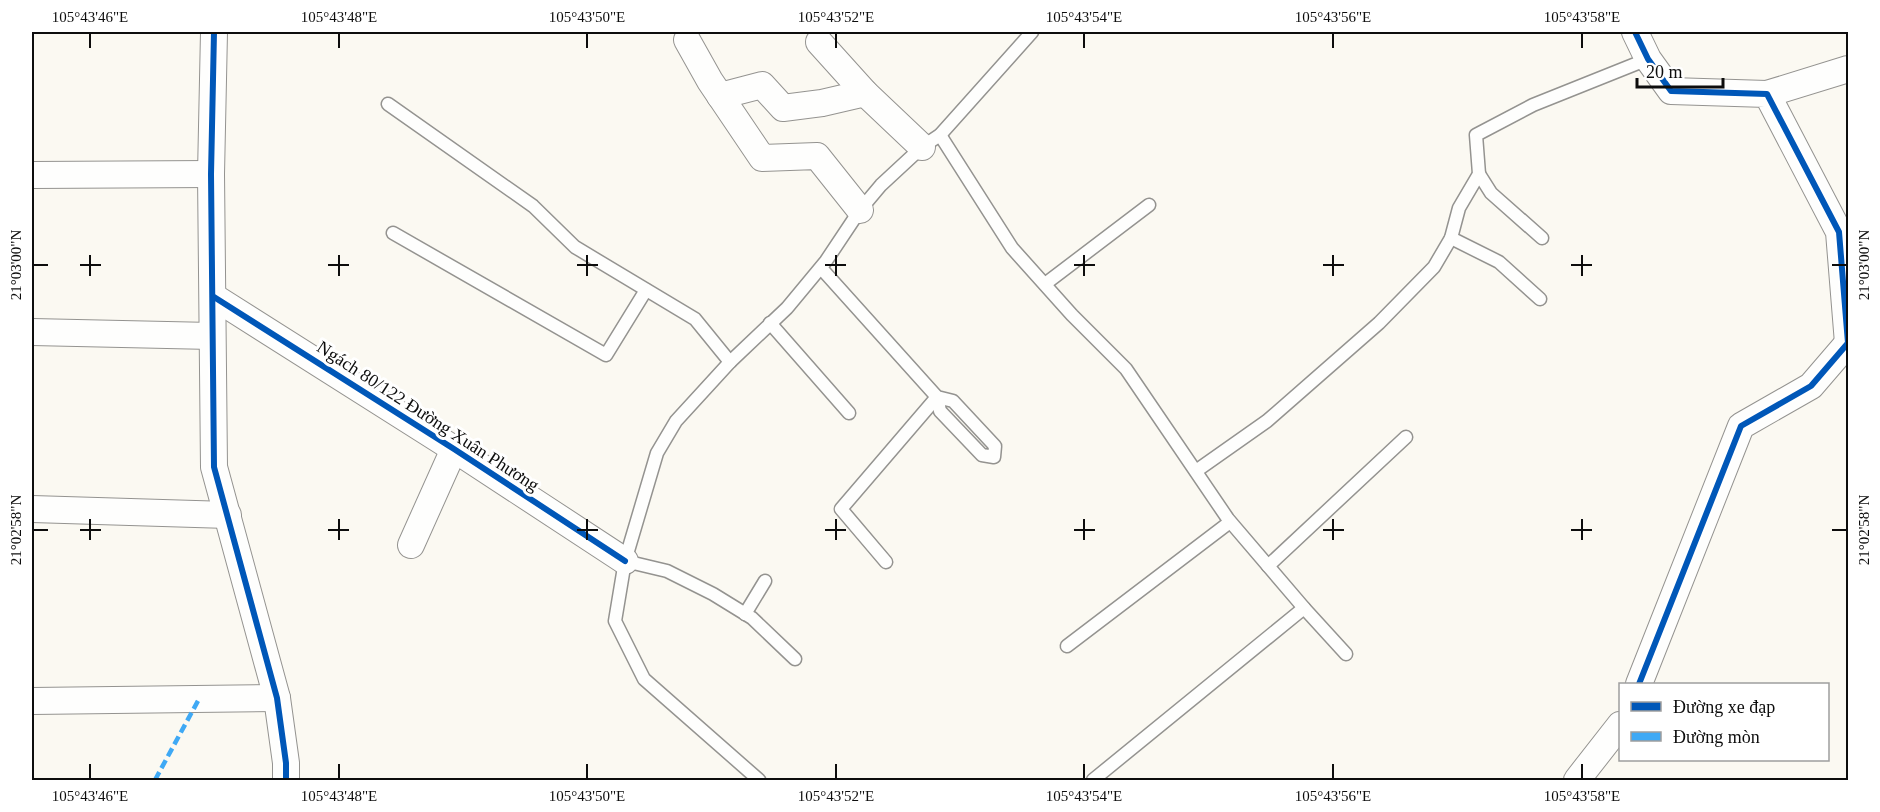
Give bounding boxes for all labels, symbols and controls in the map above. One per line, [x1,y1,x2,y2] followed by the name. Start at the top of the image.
[52,9,128,25] text: 105°43'46"E
[301,9,377,25] text: 105°43'48"E
[549,9,625,25] text: 105°43'50"E
[798,9,874,25] text: 105°43'52"E
[1046,9,1122,25] text: 105°43'54"E
[1295,9,1371,25] text: 105°43'56"E
[1544,9,1620,25] text: 105°43'58"E
[1637,51,1722,89] scale bar
[1646,62,1683,82] text: 20 m
[8,230,24,300] text: 21°03'00"N
[1856,230,1872,300] text: 21°03'00"N
[313,337,543,495] street label: Ngách 80/122 Đường Xuân Phương
[8,495,24,565] text: 21°02'58"N
[1856,495,1872,565] text: 21°02'58"N
[1619,683,1829,761] legend
[1673,697,1775,717] text: Đường xe đạp
[1673,727,1760,747] text: Đường mòn
[52,788,128,804] text: 105°43'46"E
[301,788,377,804] text: 105°43'48"E
[549,788,625,804] text: 105°43'50"E
[798,788,874,804] text: 105°43'52"E
[1046,788,1122,804] text: 105°43'54"E
[1295,788,1371,804] text: 105°43'56"E
[1544,788,1620,804] text: 105°43'58"E

